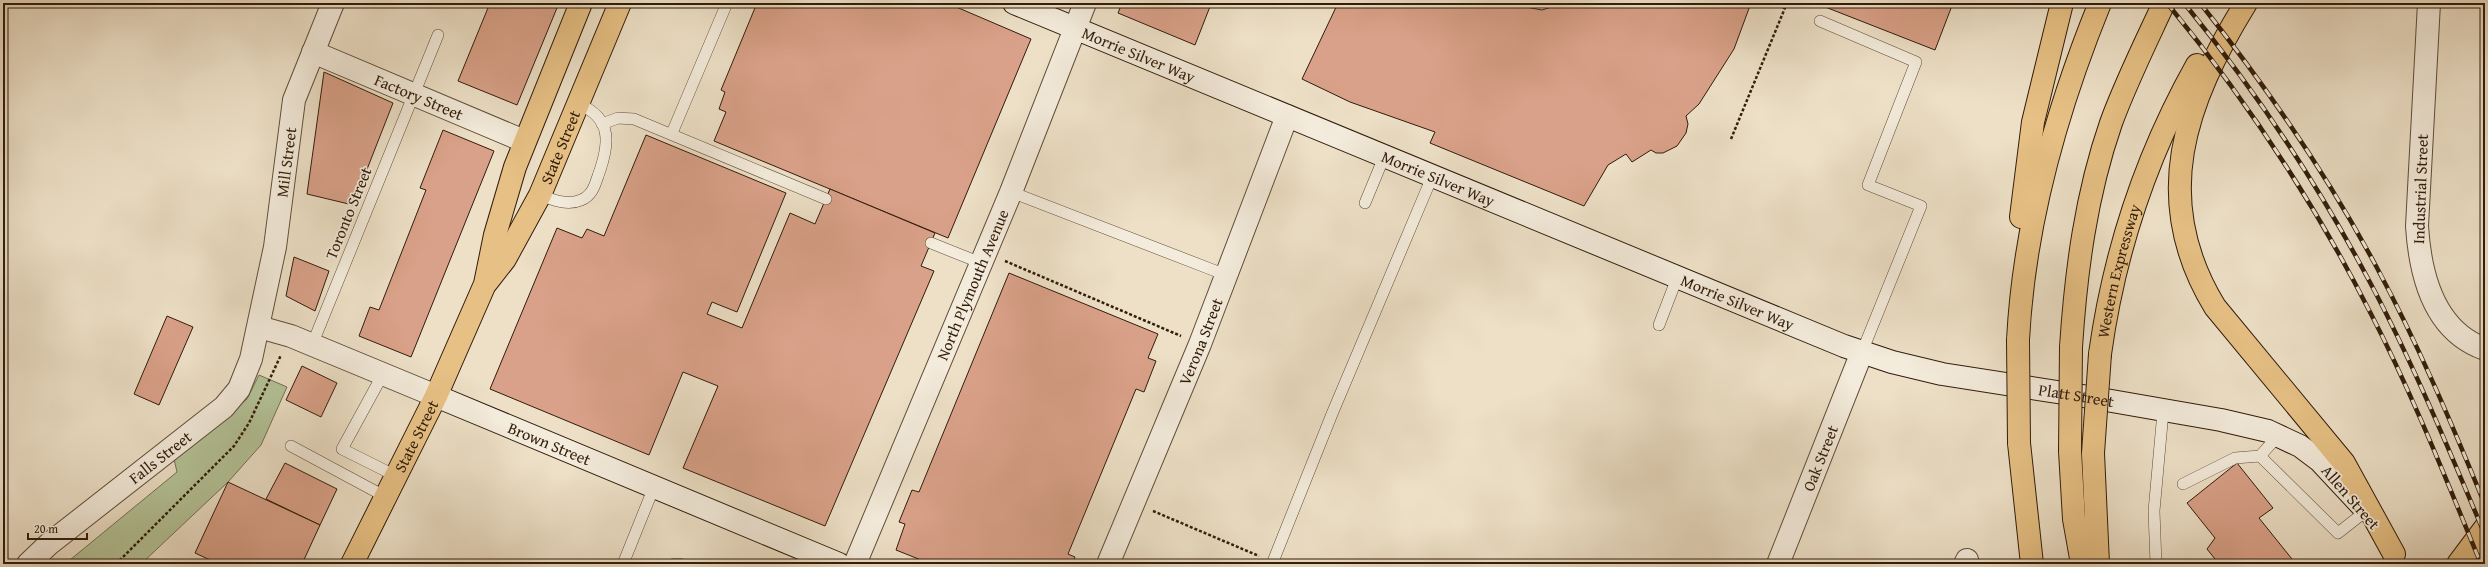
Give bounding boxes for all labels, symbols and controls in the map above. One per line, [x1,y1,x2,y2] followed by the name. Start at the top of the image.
[1078,20,1199,89] street label: Morrie Silver Way
[371,67,467,126] street label: Factory Street
[534,106,586,188] street label: State Street
[270,125,302,199] street label: Mill Street
[2406,133,2434,245] street label: Industrial Street
[1378,144,1499,212] street label: Morrie Silver Way
[319,163,378,263] street label: Toronto Street
[2091,201,2147,340] street label: Western Expressway
[930,205,1015,364] street label: North Plymouth Avenue
[1677,268,1798,336] street label: Morrie Silver Way
[1172,294,1229,389] street label: Verona Street
[2037,377,2116,413] street label: Platt Street
[388,395,444,476] street label: State Street
[504,415,595,471] street label: Brown Street
[1796,421,1844,495] street label: Oak Street
[123,425,197,489] street label: Falls Street
[2316,459,2386,535] street label: Allen Street
[28,515,87,541] scale bar
[34,520,58,537] text: 20 m

